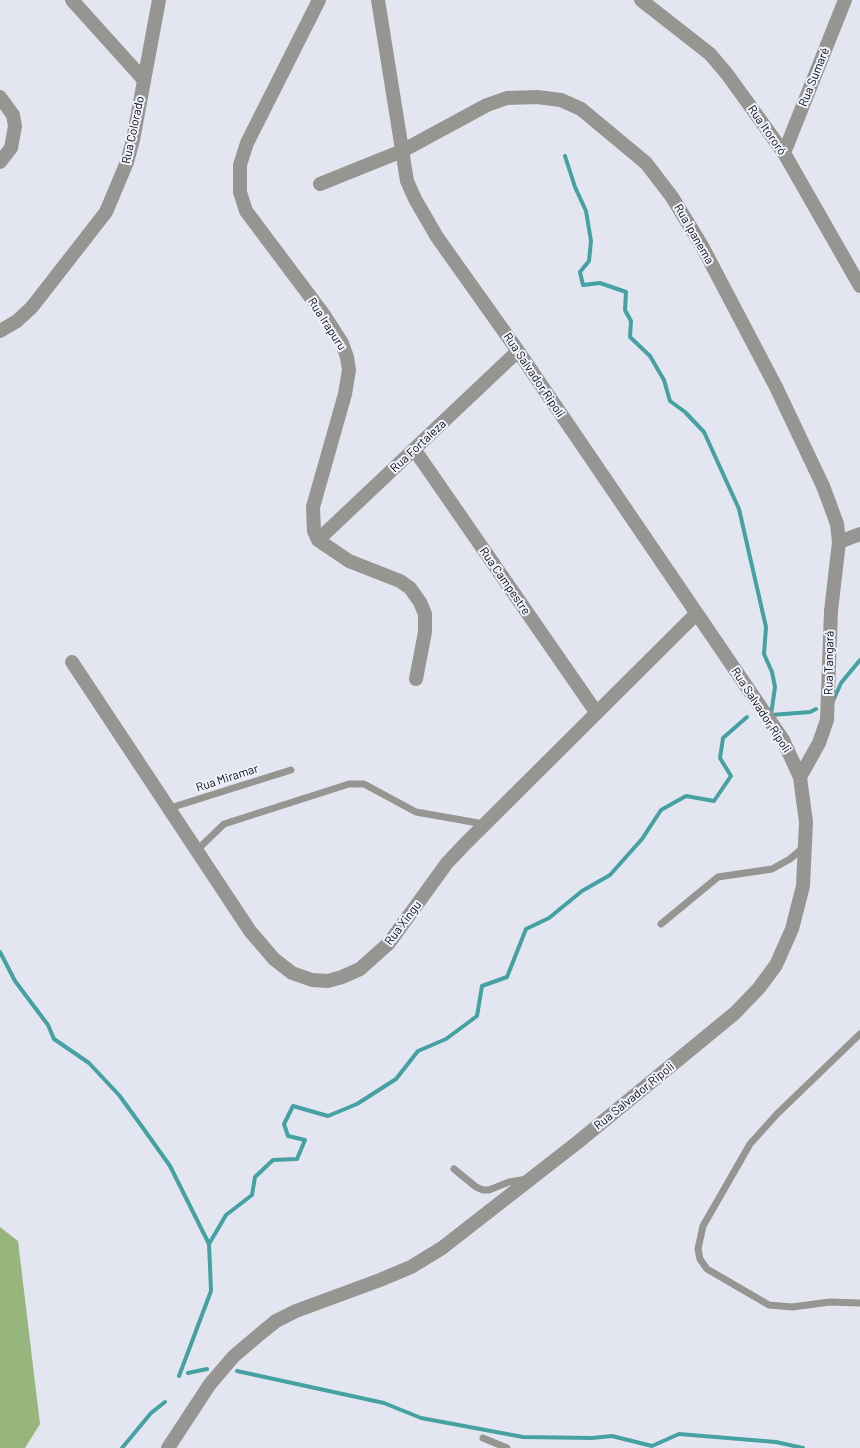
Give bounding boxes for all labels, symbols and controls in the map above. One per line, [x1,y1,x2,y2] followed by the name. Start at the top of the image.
[796,45,832,109] street label: Rua Sumaré
[119,95,147,165] street label: Rua Colorado
[745,102,789,158] street label: Rua Itororó
[671,201,717,267] street label: Rua Ipanema
[305,295,349,353] street label: Rua Irapuru
[500,330,568,420] street label: Rua Salvador Ripoli
[387,417,449,475] street label: Rua Fortaleza
[476,544,534,618] street label: Rua Campestre
[821,631,837,695] street label: Rua Tangará
[728,665,794,755] street label: Rua Salvador Ripoli
[194,761,260,795] street label: Rua Miramar
[382,898,424,948] street label: Rua Xingu
[591,1059,677,1133] street label: Rua Salvador Ripoli

